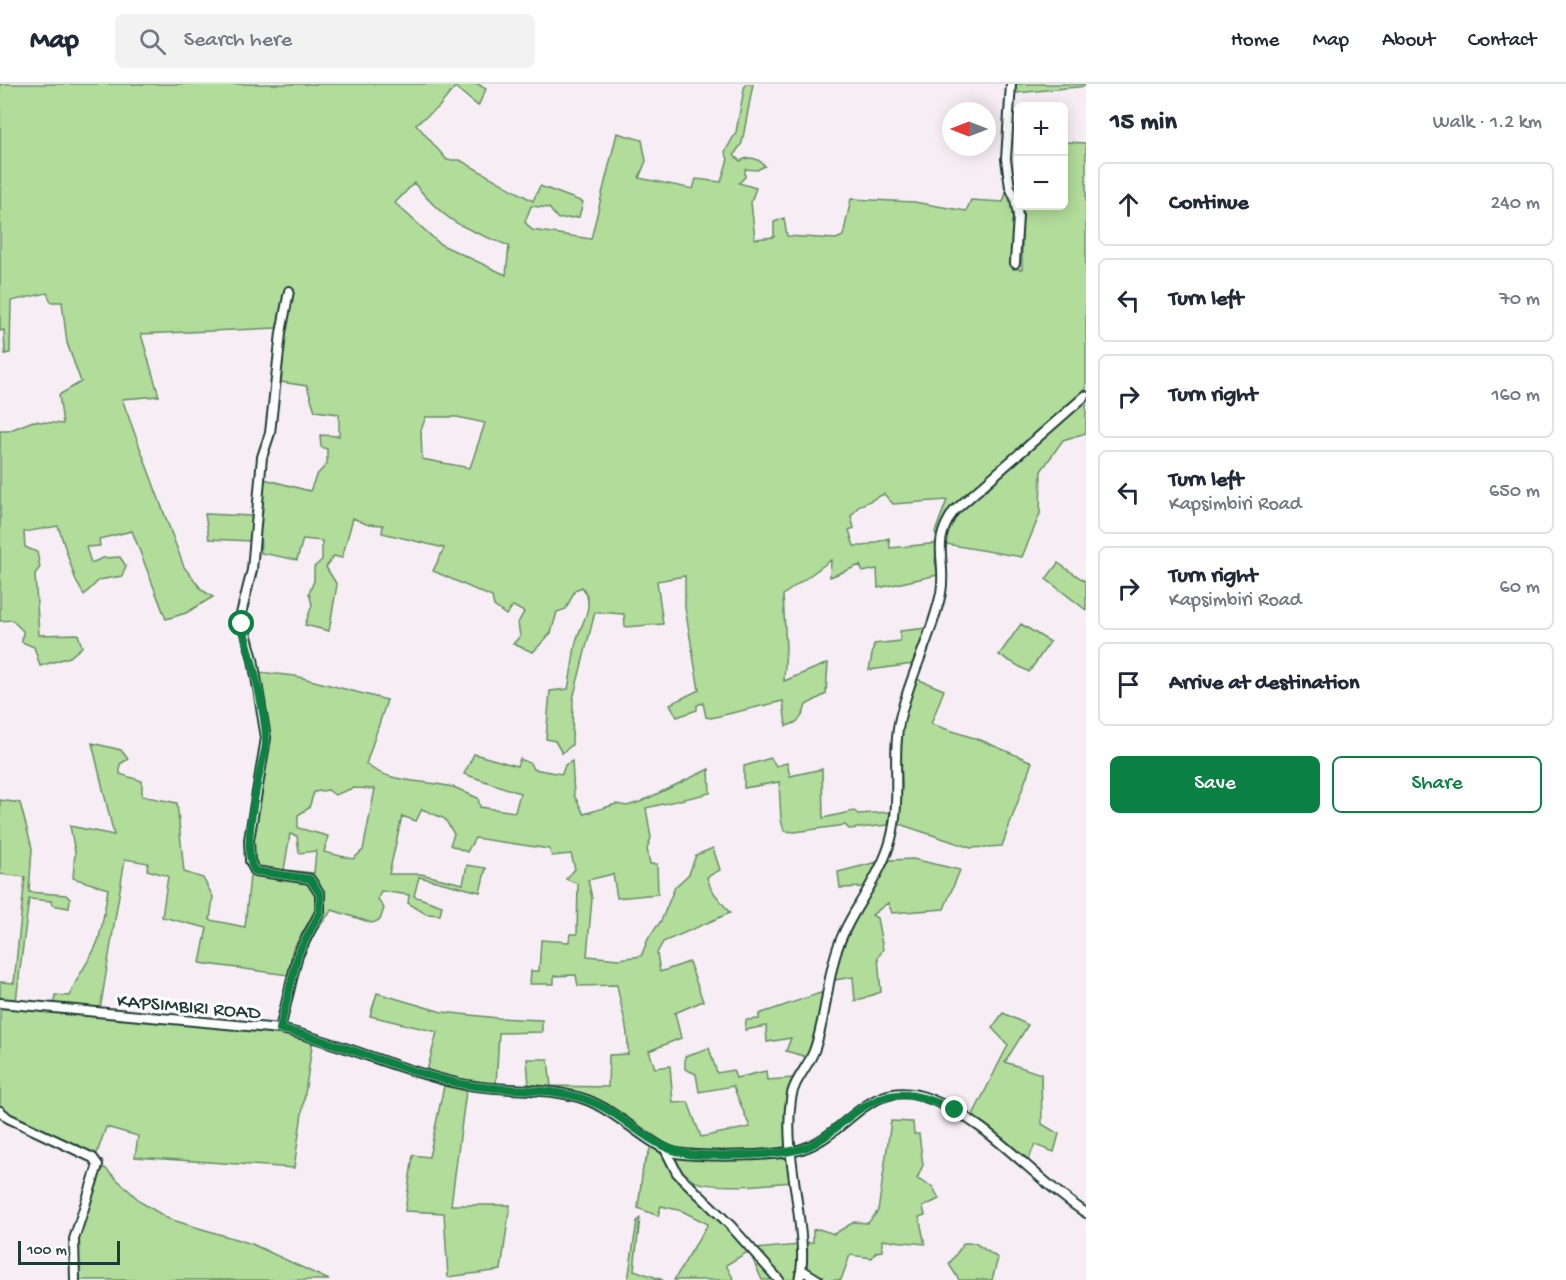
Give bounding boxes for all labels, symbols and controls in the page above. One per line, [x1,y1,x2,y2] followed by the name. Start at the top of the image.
[115,14,535,68] search box
[30,25,79,58] text: Map
[136,25,169,58] icon: search
[184,28,292,54] text: Search here
[1231,29,1279,54] text: Home
[1312,29,1349,54] text: Map
[1382,29,1435,54] text: About
[1468,29,1536,54] text: Contact
[942,102,996,156] north arrow
[1014,102,1068,210] map controls
[1014,102,1068,156] button: +
[1110,108,1177,139] text: 15 min
[1433,112,1542,135] text: Walk · 1.2 km
[1014,156,1068,210] button: −
[1112,188,1145,221] icon: ahead
[1169,191,1249,217] text: Continue
[1490,193,1540,216] text: 240 m
[1112,284,1145,317] icon: left
[1169,287,1243,313] text: Turn left
[1499,289,1540,312] text: 70 m
[1112,380,1145,413] icon: right
[1169,383,1257,409] text: Turn right
[1491,385,1540,408] text: 160 m
[1169,468,1243,494] text: Turn left
[1112,476,1145,509] icon: left
[1489,481,1540,504] text: 650 m
[1169,494,1302,517] text: Kapsimbiri Road
[1169,564,1257,590] text: Turn right
[1112,572,1145,605] icon: right
[1500,577,1540,600] text: 60 m
[1169,590,1302,613] text: Kapsimbiri Road
[228,610,254,636] route start
[1112,668,1145,701] icon: arrive
[1169,671,1359,697] text: Arrive at destination
[1110,756,1320,813] button: Save
[1332,756,1542,813] button: Share
[116,991,262,1026] street label: KAPSIMBIRI ROAD
[941,1096,967,1122] route end
[18,1238,120,1266] scale bar
[27,1242,67,1261] text: 100 m

